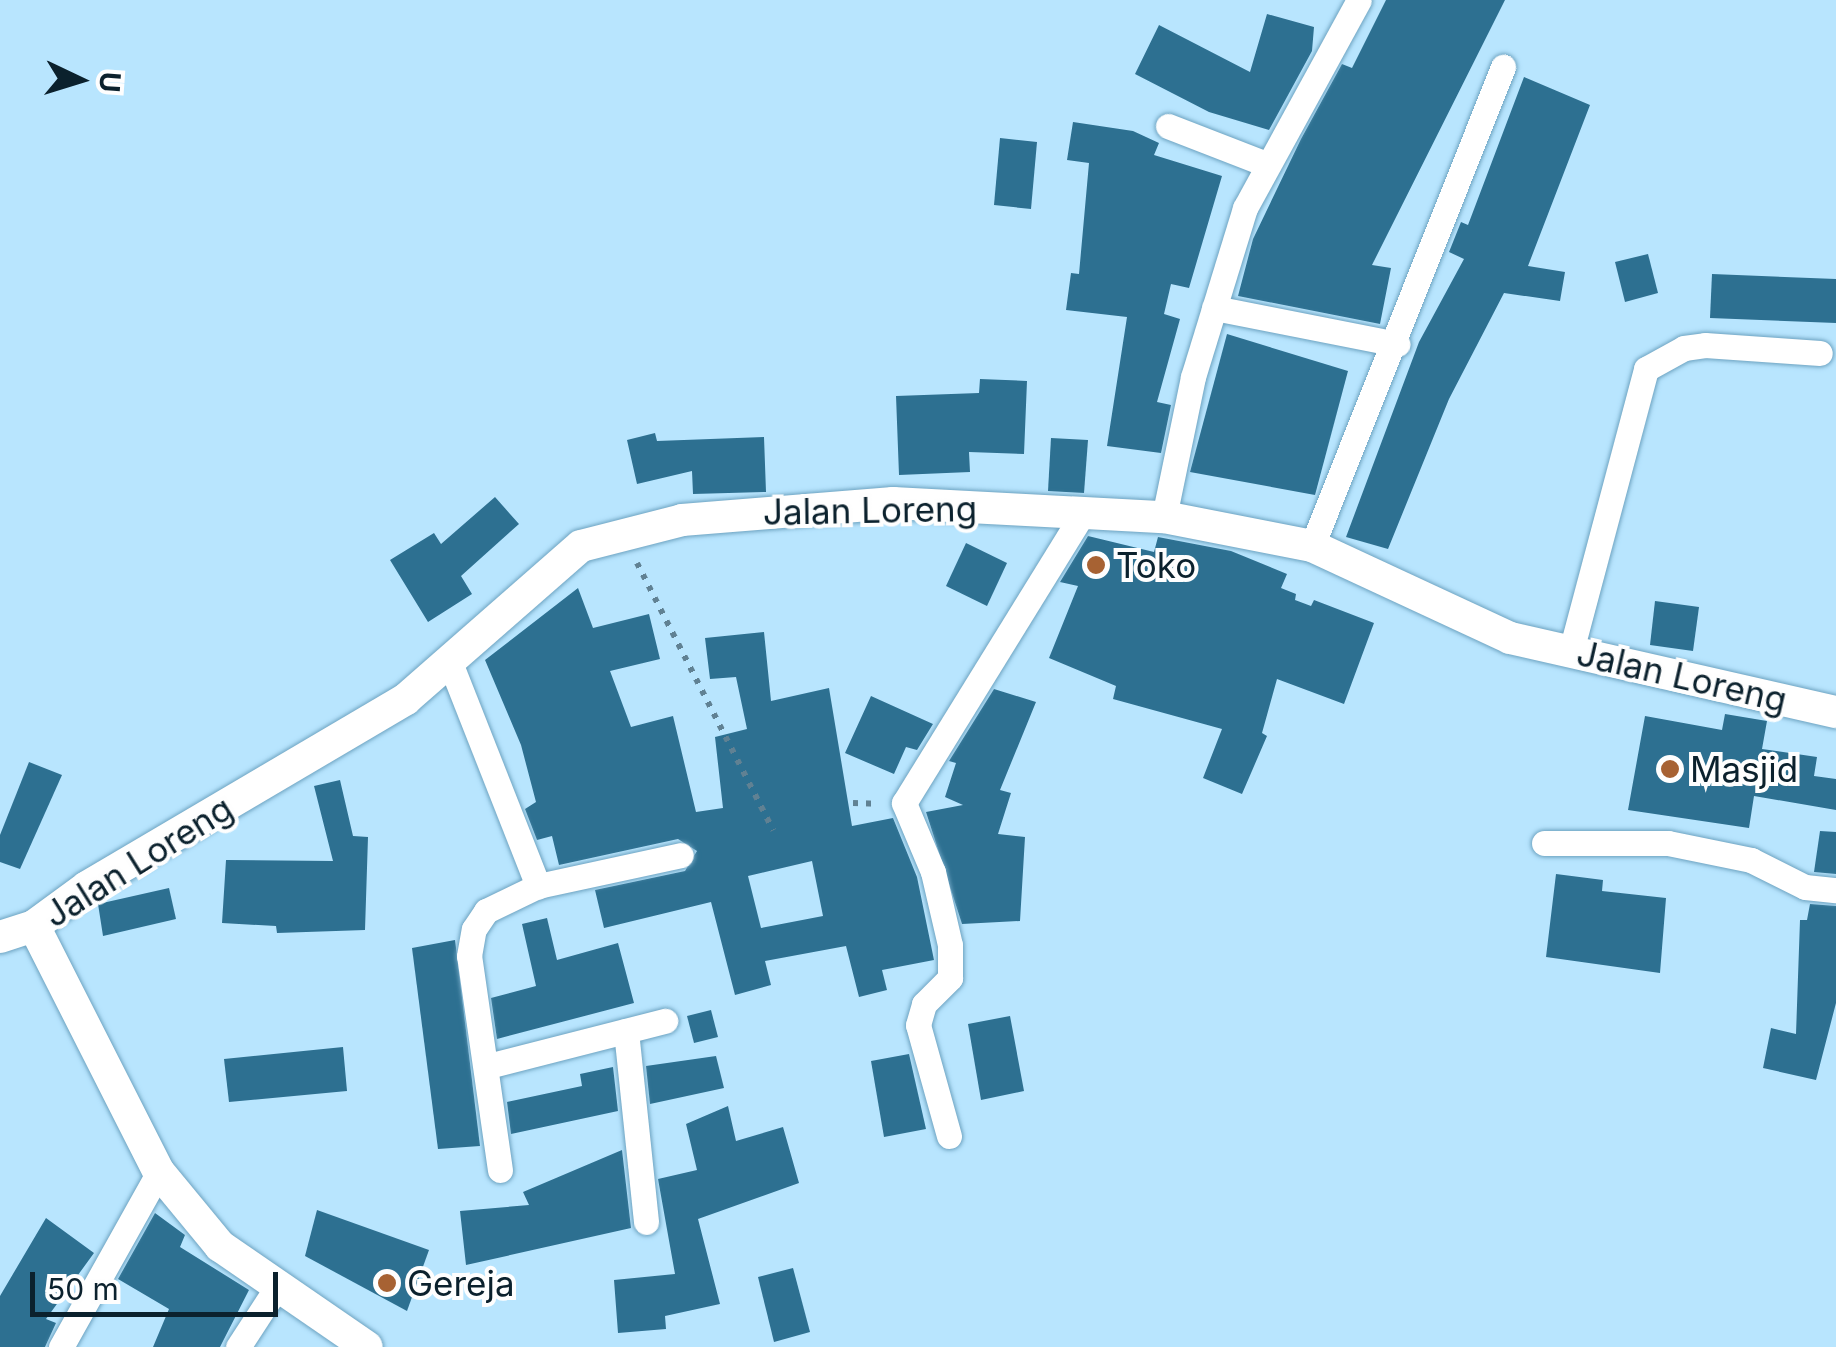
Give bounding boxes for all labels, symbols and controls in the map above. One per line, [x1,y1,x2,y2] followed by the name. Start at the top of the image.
[30,30,130,130] north arrow
[92,71,128,94] text: U
[763,487,977,533] street label: Jalan Loreng
[1116,544,1196,586] place label: Toko
[1085,554,1107,576] marker: Toko
[1573,631,1791,721] street label: Jalan Loreng
[1690,748,1798,790] place label: Masjid
[1659,758,1681,780] marker: Masjid
[36,786,240,936] street label: Jalan Loreng
[35,1252,282,1314] scale bar
[407,1262,515,1304] place label: Gereja
[47,1271,119,1307] text: 50 m
[376,1272,398,1294] marker: Gereja

